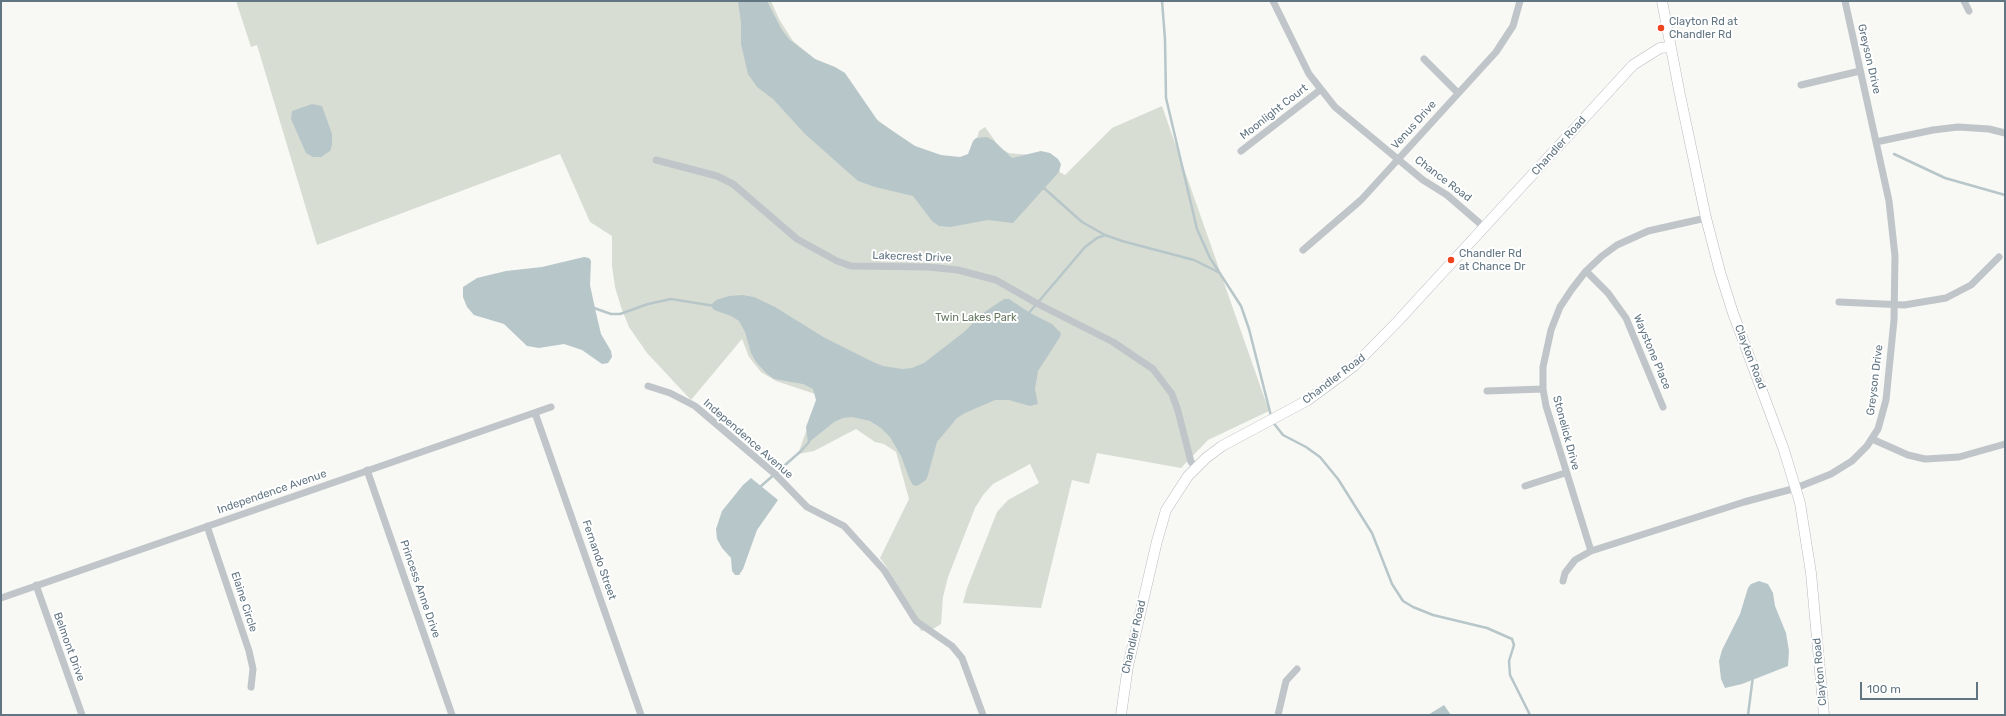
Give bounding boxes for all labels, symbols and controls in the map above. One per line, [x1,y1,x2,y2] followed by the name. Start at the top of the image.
[1669,15,1738,41] place label: Clayton Rd at Chandler Rd
[1656,23,1666,33] marker: Clayton Rd at Chandler Rd
[1855,23,1883,95] street label: Greyson Drive
[1238,81,1310,143] street label: Moonlight Court
[1389,98,1439,152] street label: Venus Drive
[1529,114,1589,178] street label: Chandler Road
[1412,153,1474,205] street label: Chance Road
[1459,247,1525,273] place label: Chandler Rd at Chance Dr
[872,249,952,265] street label: Lakecrest Drive
[1446,255,1456,265] marker: Chandler Rd at Chance Dr
[935,311,1017,325] park label: Twin Lakes Park
[1630,313,1674,391] street label: Waystone Place
[1732,323,1768,391] street label: Clayton Road
[1864,344,1886,416] street label: Greyson Drive
[1300,351,1368,407] street label: Chandler Road
[1550,394,1582,472] street label: Stonelick Drive
[700,396,796,482] street label: Independence Avenue
[216,467,328,517] street label: Independence Avenue
[579,518,619,602] street label: Fernando Street
[397,538,443,640] street label: Princess Anne Drive
[228,570,260,634] street label: Elaine Circle
[1119,599,1149,675] street label: Chandler Road
[50,611,88,683] street label: Belmont Drive
[1810,638,1830,706] street label: Clayton Road
[1862,674,1980,700] scale bar
[1867,682,1901,696] text: 100 m

